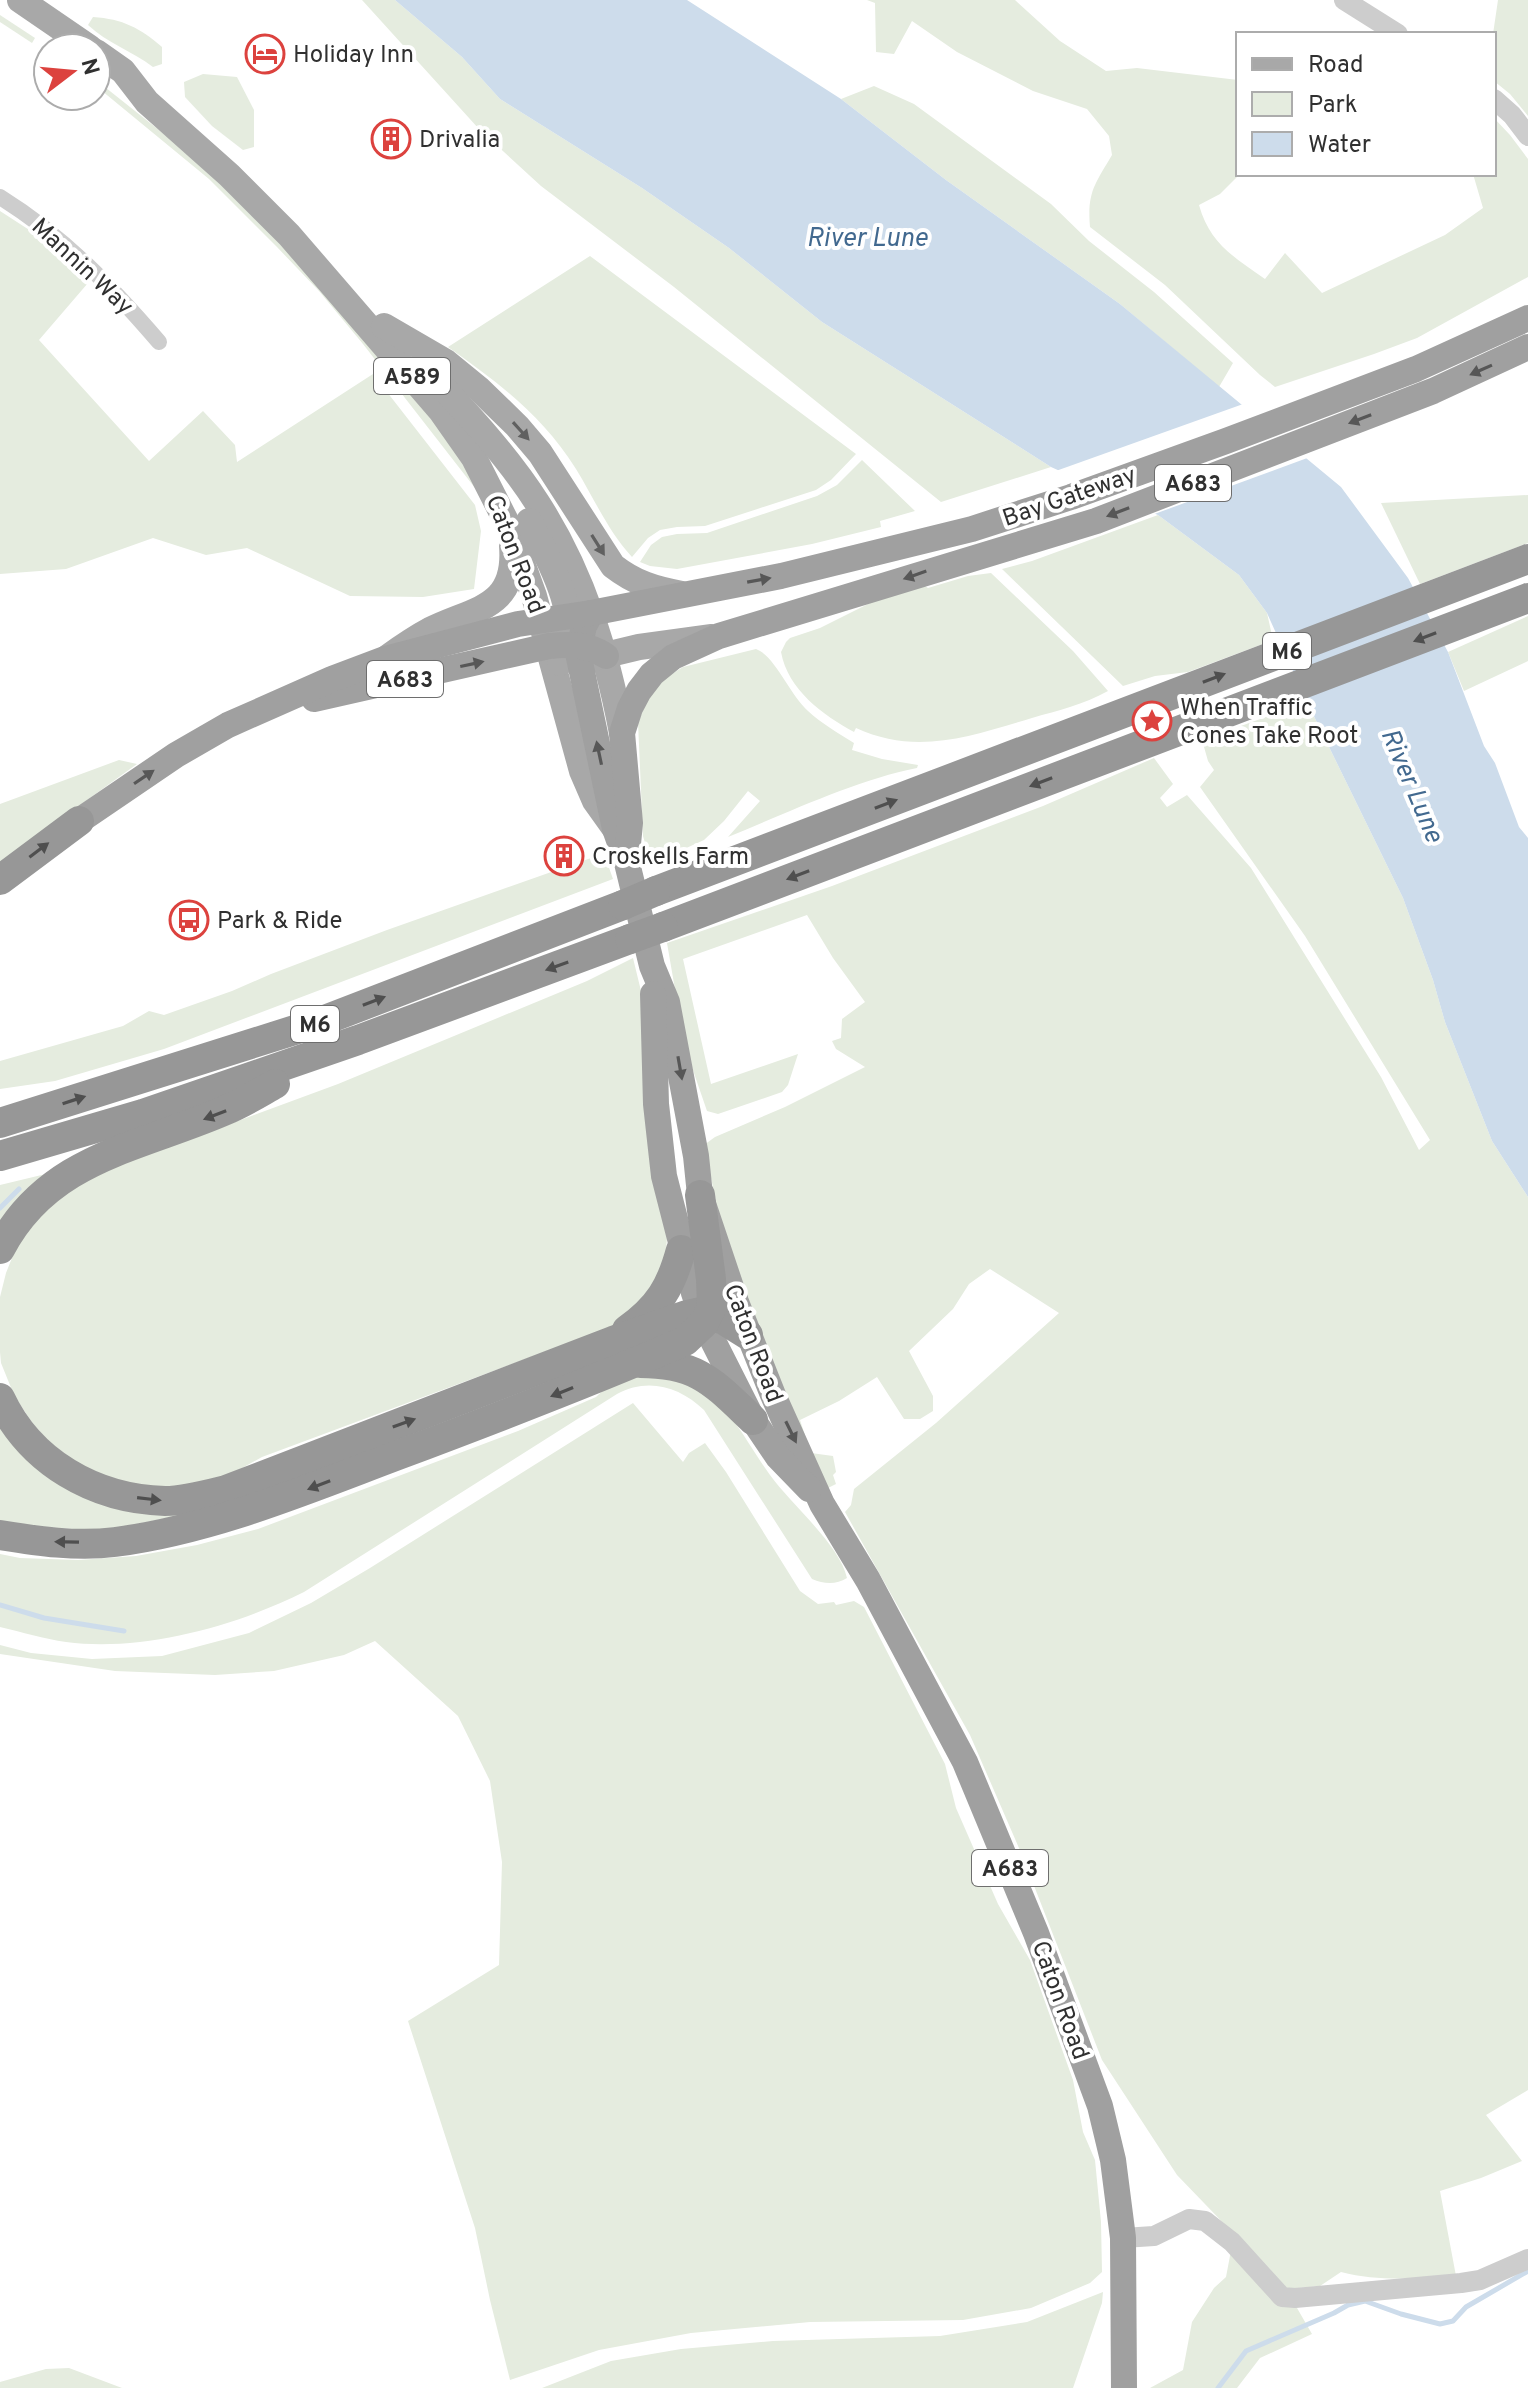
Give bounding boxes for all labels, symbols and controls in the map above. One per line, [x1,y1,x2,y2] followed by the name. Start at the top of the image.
[32,32,112,112] north arrow
[1236,32,1496,176] legend
[244,33,286,75] hotel icon: Holiday Inn
[293,41,414,71] place label: Holiday Inn
[1308,51,1364,81] text: Road
[74,56,104,78] text: N
[1308,91,1358,121] text: Park
[370,118,412,160] building icon: Drivalia
[419,126,500,156] place label: Drivalia
[1308,131,1371,161] text: Water
[24,213,139,322] street label: Mannin Way
[807,223,928,256] water label: River Lune
[374,358,450,394] road number: A589
[1469,363,1493,377] one-way arrow
[1348,413,1372,426] one-way arrow
[512,421,529,441] one-way arrow
[999,461,1140,535] street label: Bay Gateway
[1155,465,1231,501] road number: A683
[478,491,550,618] street label: Caton Road
[1105,506,1129,519] one-way arrow
[591,534,605,556] one-way arrow
[903,570,927,582] one-way arrow
[746,573,771,585] one-way arrow
[1413,631,1437,644] one-way arrow
[1263,633,1311,669] road number: M6
[460,657,485,669] one-way arrow
[367,661,443,697] road number: A683
[1203,671,1227,684] one-way arrow
[1180,694,1358,752] place label: When Traffic Cones Take Root
[1131,700,1173,742] place icon: When Traffic Cones Take Root
[1372,724,1450,849] water label: River Lune
[592,740,605,765] one-way arrow
[133,770,154,785] one-way arrow
[1029,776,1053,789] one-way arrow
[874,797,898,810] one-way arrow
[543,835,585,877] building icon: Croskells Farm
[29,842,49,858] one-way arrow
[592,843,749,873] place label: Croskells Farm
[786,869,810,882] one-way arrow
[168,899,210,941] bus stop icon: Park & Ride
[217,907,343,937] place label: Park & Ride
[545,960,569,973] one-way arrow
[362,994,386,1007] one-way arrow
[291,1006,339,1042] road number: M6
[674,1056,686,1081] one-way arrow
[63,1093,87,1106] one-way arrow
[202,1109,226,1122] one-way arrow
[716,1280,788,1407] street label: Caton Road
[550,1386,574,1399] one-way arrow
[392,1416,416,1429] one-way arrow
[784,1421,798,1444] one-way arrow
[307,1479,331,1492] one-way arrow
[137,1493,162,1506] one-way arrow
[54,1536,79,1549] one-way arrow
[972,1850,1048,1886] road number: A683
[1024,1937,1095,2064] street label: Caton Road

